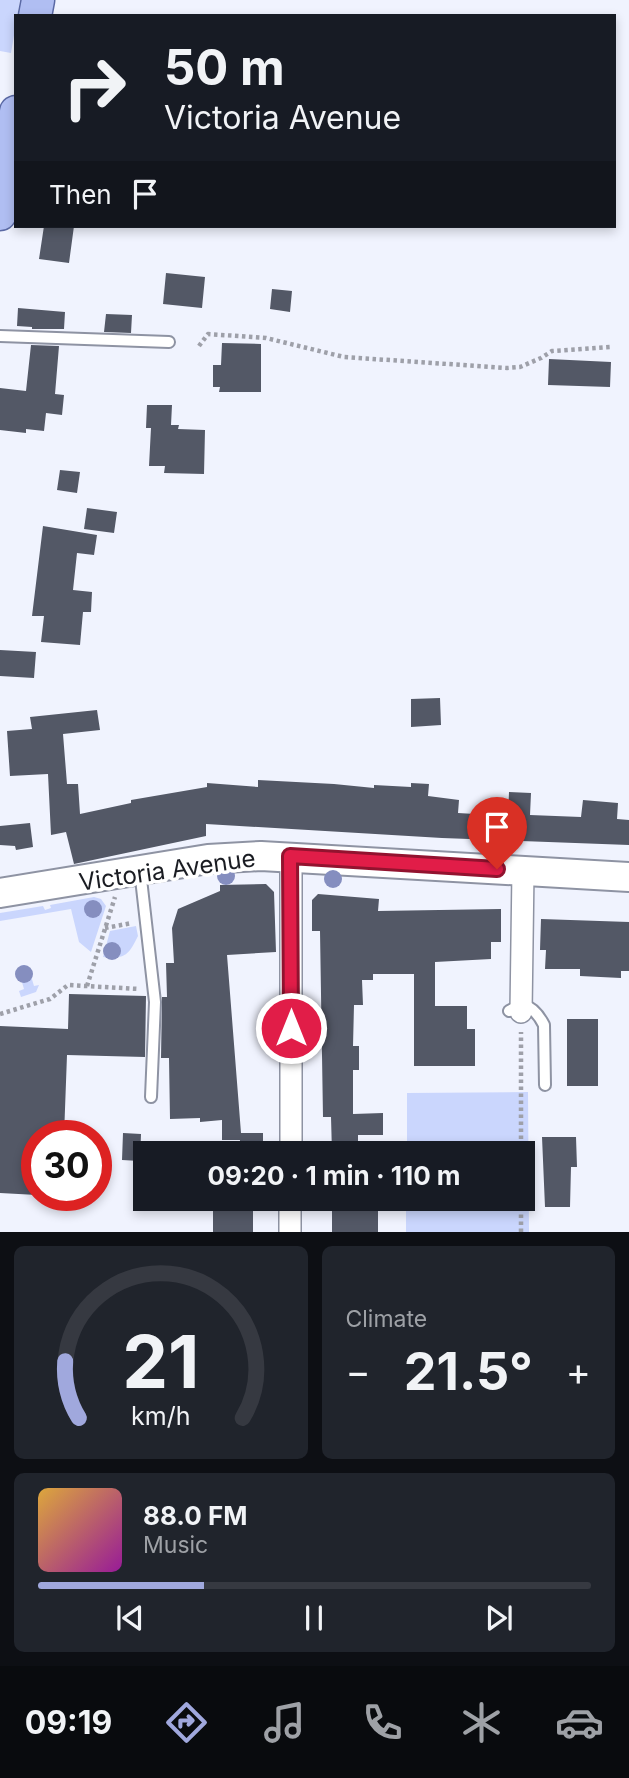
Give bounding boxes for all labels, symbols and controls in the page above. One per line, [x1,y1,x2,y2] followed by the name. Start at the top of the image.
[164,38,285,97] text: 50 m
[49,42,140,133] icon: right
[164,98,401,137] text: Victoria Avenue
[126,175,164,213] icon: arrive
[49,179,112,210] text: Then
[467,797,527,869] pin
[478,808,516,846] icon: arrive
[77,843,257,897] street label: Victoria Avenue
[254,991,328,1065] position arrow
[21,1120,112,1211] speed limit sign: 30
[207,1160,461,1191] text: 09:20 · 1 min · 110 m
[346,1305,427,1333] text: Climate
[122,1318,199,1407] text: 21
[404,1340,533,1403] text: 21.5°
[346,1348,371,1394] text: −
[566,1348,591,1394] text: +
[131,1401,190,1431] text: km/h
[143,1500,247,1531] text: 88.0 FM
[143,1531,208,1559] text: Music
[111,1599,149,1637] icon: previous
[295,1599,333,1637] icon: pause
[480,1599,518,1637] icon: next
[162,1698,211,1747] icon: directions
[260,1698,309,1747] icon: music
[358,1698,407,1747] icon: phone
[457,1698,506,1747] icon: climate
[555,1698,604,1747] icon: car
[25,1703,112,1742] text: 09:19

